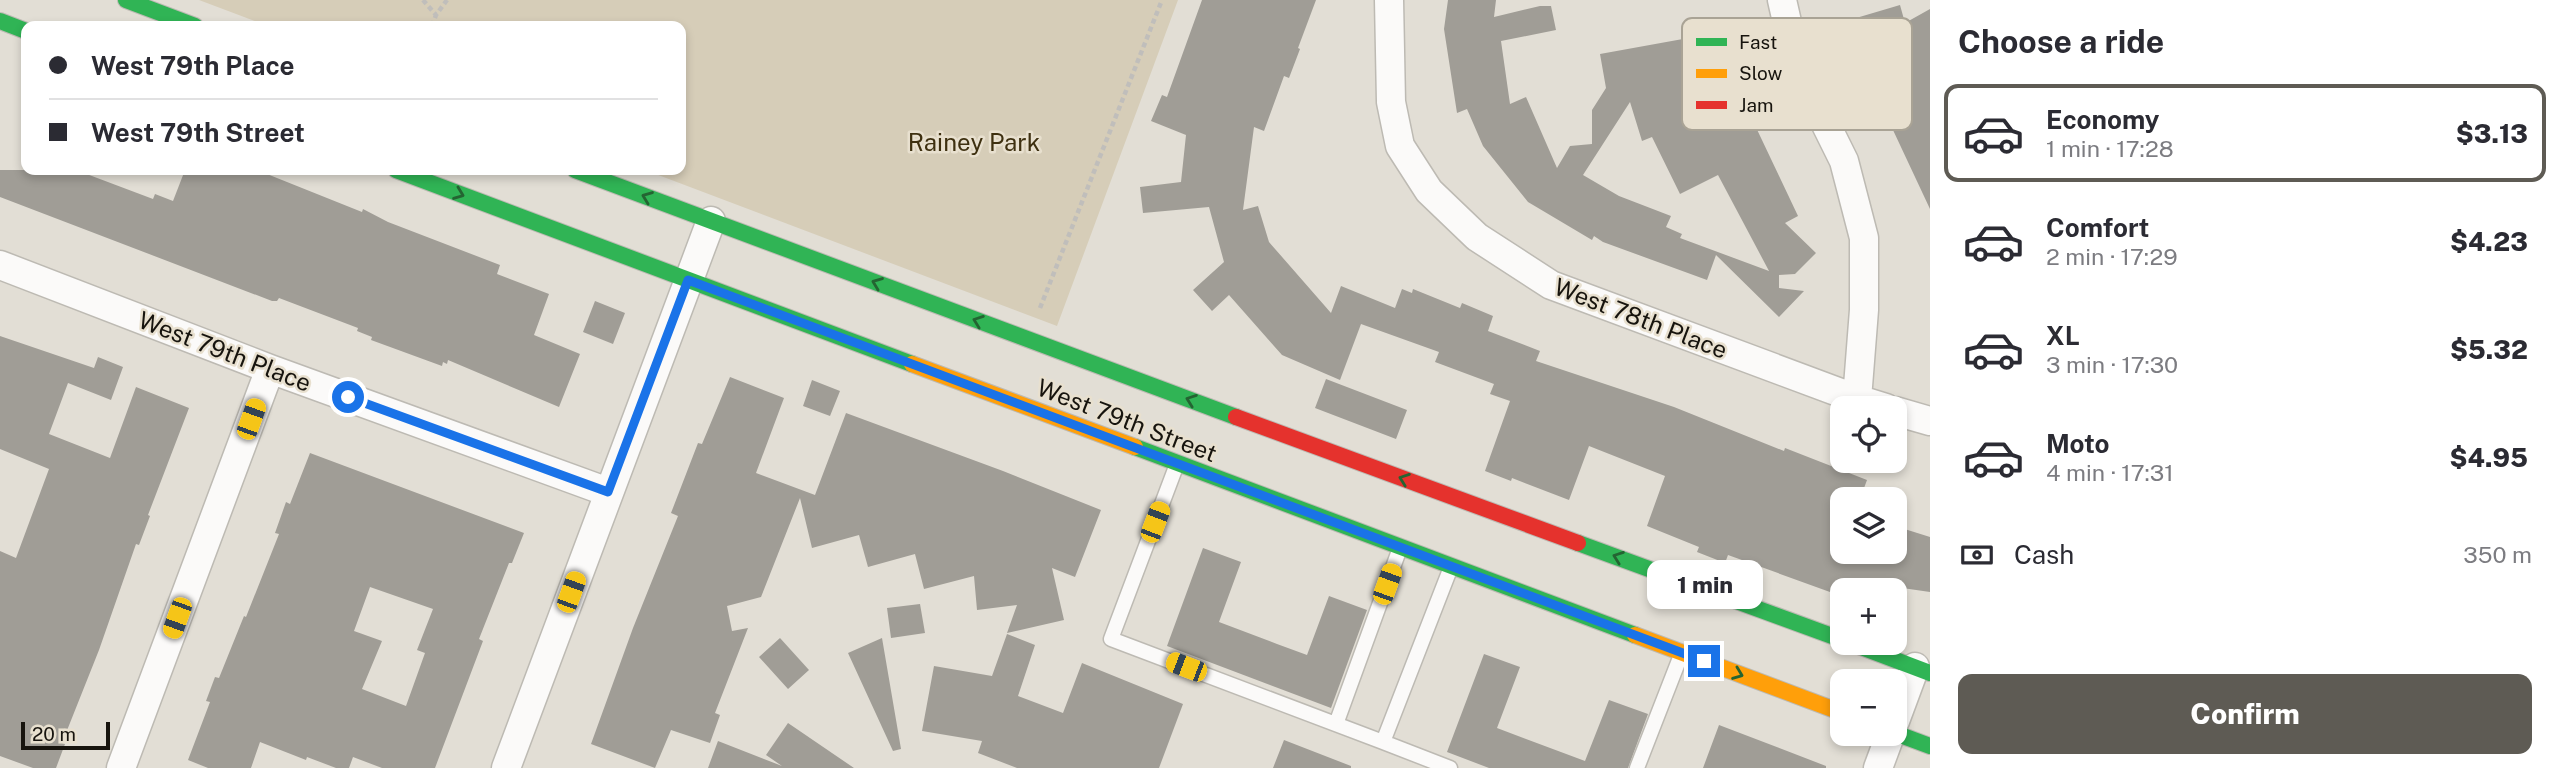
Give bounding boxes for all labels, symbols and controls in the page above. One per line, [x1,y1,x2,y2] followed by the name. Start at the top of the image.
[1682,18,1912,130] legend
[1958,23,2164,60] text: Choose a ride
[1739,31,1777,53] text: Fast
[91,50,295,81] text: West 79th Place
[1739,62,1783,84] text: Slow
[1739,94,1773,116] text: Jam
[1962,102,2025,165] icon: car
[2046,104,2159,135] text: Economy
[91,117,305,148] text: West 79th Street
[2456,118,2528,149] text: $3.13
[908,128,1040,156] park label: Rainey Park
[2046,135,2174,162] text: 1 min · 17:28
[453,185,465,199] one-way arrow
[641,191,653,205] one-way arrow
[1962,210,2025,273] icon: car
[2046,212,2149,243] text: Comfort
[2450,226,2528,257] text: $4.23
[2046,243,2178,270] text: 2 min · 17:29
[1551,272,1731,364] street label: West 78th Place
[871,278,883,292] one-way arrow
[135,305,315,397] street label: West 79th Place
[972,315,984,329] one-way arrow
[1962,318,2025,381] icon: car
[2046,320,2080,351] text: XL
[2450,334,2528,365] text: $5.32
[2046,351,2178,378] text: 3 min · 17:30
[1033,373,1221,467] street label: West 79th Street
[332,381,364,413] route start
[1185,394,1197,408] one-way arrow
[234,396,269,442] car
[1830,396,1907,746] map controls
[1830,396,1907,473] button: locate
[1962,426,2025,489] icon: car
[2046,428,2109,459] text: Moto
[2450,442,2528,473] text: $4.95
[2046,459,2174,486] text: 4 min · 17:31
[1399,473,1411,487] one-way arrow
[1830,487,1907,564] button: layers
[1138,499,1173,545] car
[1958,536,1996,574] icon: cash
[2014,539,2074,570] text: Cash
[2463,541,2532,568] text: 350 m
[1612,552,1624,566] one-way arrow
[1646,560,1762,608] callout: 1 min
[1370,561,1405,607] car
[554,569,589,615] car
[1677,571,1733,598] text: 1 min
[1830,578,1907,655] button: +
[160,595,195,641] car
[1688,645,1720,677] route end
[1163,650,1210,684] car
[1732,665,1744,679] one-way arrow
[1830,669,1907,746] button: −
[1958,674,2532,754] button: Confirm
[21,719,110,751] scale bar
[32,723,76,745] text: 20 m

